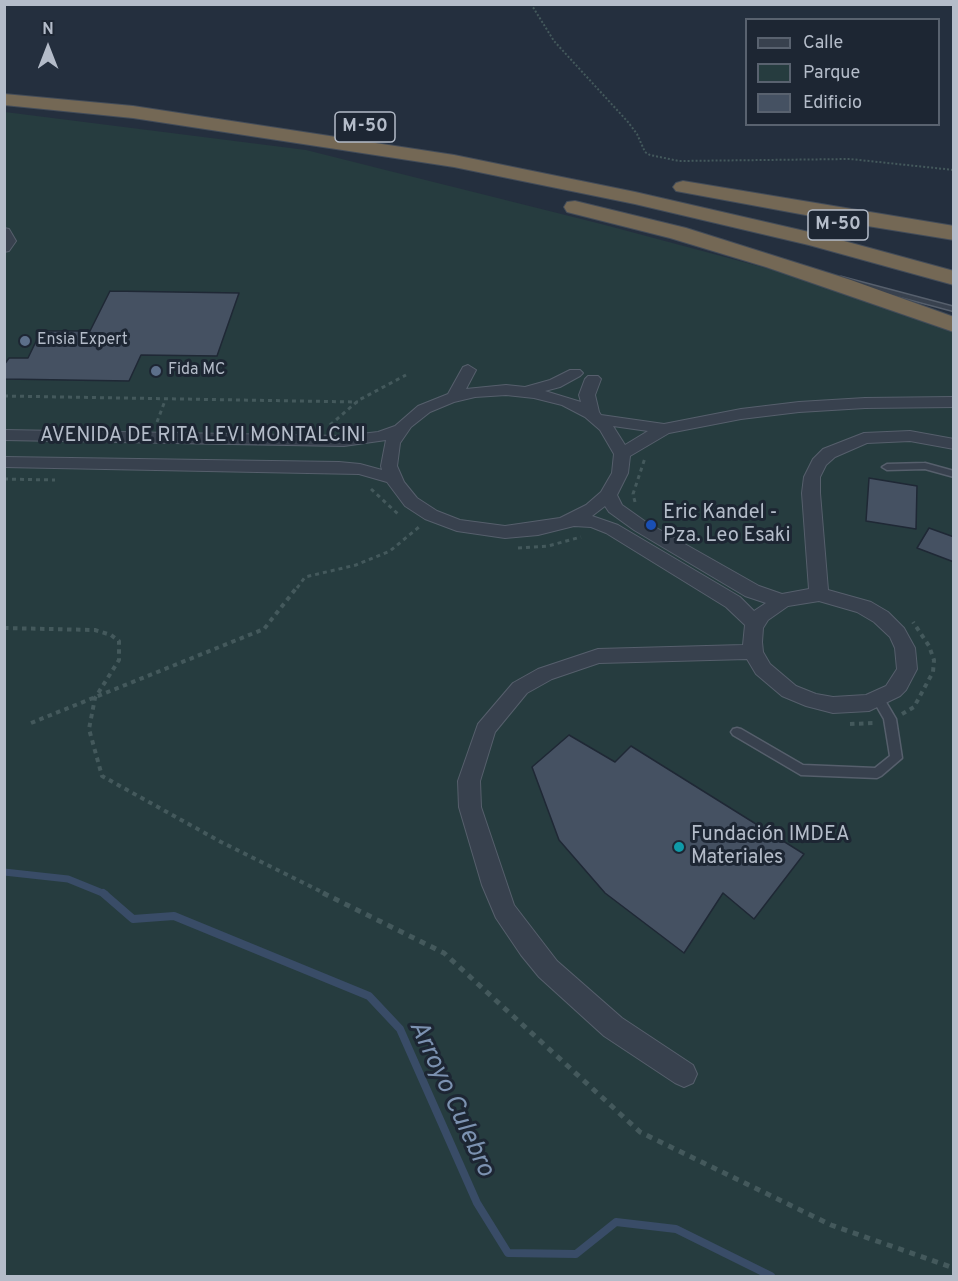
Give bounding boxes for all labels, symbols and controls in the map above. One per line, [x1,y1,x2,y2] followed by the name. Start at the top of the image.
[18,18,78,78] north arrow
[745,18,940,126] legend
[42,20,54,40] text: N
[803,32,843,55] text: Calle
[803,62,860,85] text: Parque
[803,92,862,115] text: Edificio
[335,112,395,142] road number: M-50
[808,210,868,240] road number: M-50
[37,331,128,351] place label: Ensia Expert
[18,334,32,348] marker: Ensia Expert
[168,361,225,381] place label: Fida MC
[149,364,163,378] marker: Fida MC
[40,425,366,449] street label: AVENIDA DE RITA LEVI MONTALCINI
[663,502,791,549] place label: Eric Kandel - Pza. Leo Esaki
[644,518,658,532] marker: Eric Kandel - Pza. Leo Esaki
[691,824,850,871] place label: Fundación IMDEA Materiales
[672,840,686,854] marker: Fundación IMDEA Materiales
[400,1016,500,1182] water label: Arroyo Culebro

